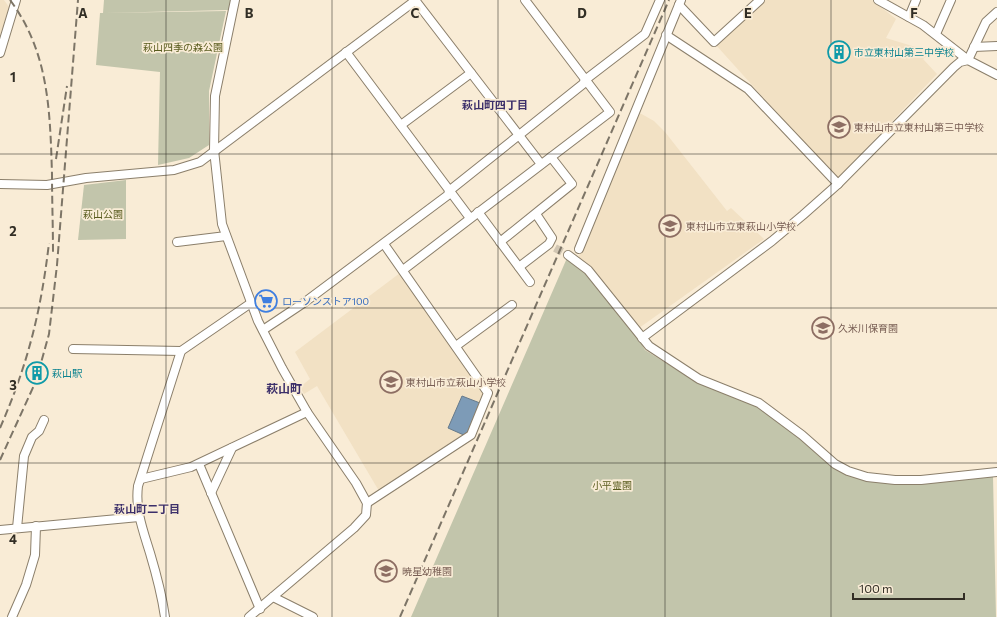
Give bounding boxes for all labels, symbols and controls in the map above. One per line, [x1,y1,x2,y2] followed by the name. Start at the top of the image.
[78,5,88,21] text: A
[245,5,254,21] text: B
[411,5,420,21] text: C
[577,5,587,21] text: D
[744,5,752,21] text: E
[910,5,918,21] text: F
[826,39,852,65] building icon: 市立東村山第三中学校
[143,41,223,53] park label: 萩山四季の森公園
[854,46,954,58] place label: 市立東村山第三中学校
[10,69,16,85] text: 1
[462,98,528,111] district label: 萩山町四丁目
[826,114,852,140] school or university icon: 東村山市立東村山第三中学校
[854,121,984,133] place label: 東村山市立東村山第三中学校
[83,208,123,220] park label: 萩山公園
[657,213,683,239] school or university icon: 東村山市立東萩山小学校
[686,220,796,232] place label: 東村山市立東萩山小学校
[9,223,17,239] text: 2
[253,288,279,314] supermarket icon: ローソンストア100
[282,295,369,307] place label: ローソンストア100
[810,315,836,341] school or university icon: 久米川保育園
[838,322,898,334] place label: 久米川保育園
[24,360,50,386] building icon: 萩山駅
[52,367,83,379] place label: 萩山駅
[378,369,404,395] school or university icon: 東村山市立萩山小学校
[406,376,506,388] place label: 東村山市立萩山小学校
[9,377,17,393] text: 3
[266,381,302,395] district label: 萩山町
[592,479,632,491] park label: 小平霊園
[114,502,180,515] district label: 萩山町二丁目
[9,531,17,547] text: 4
[373,558,399,584] school or university icon: 暁星幼稚園
[402,565,452,577] place label: 暁星幼稚園
[853,575,964,601] scale bar
[859,581,893,595] text: 100 m

